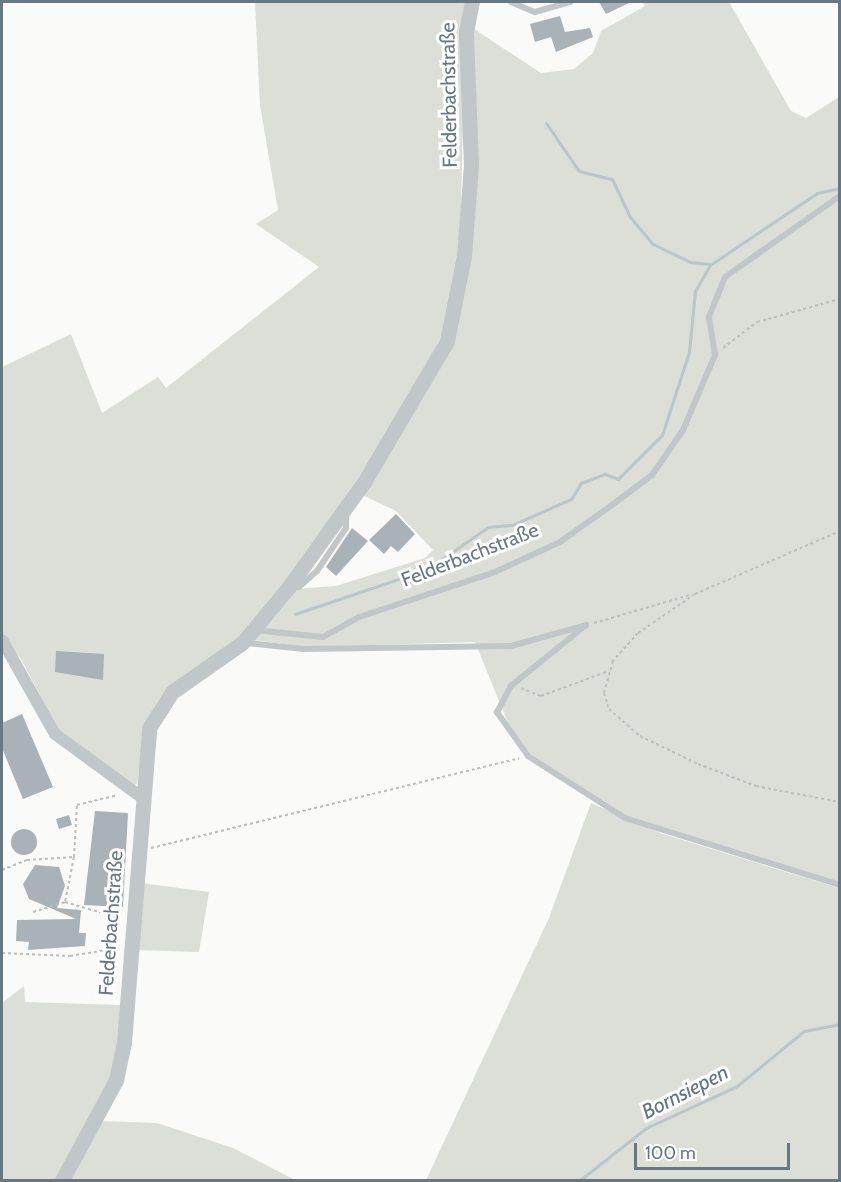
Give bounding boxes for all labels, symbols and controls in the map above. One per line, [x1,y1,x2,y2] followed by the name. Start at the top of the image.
[436,22,462,168] street label: Felderbachstraße
[398,518,542,592] street label: Felderbachstraße
[94,850,128,996] street label: Felderbachstraße
[638,1060,732,1124] water label: Bornsiepen
[637,1131,793,1169] scale bar
[645,1142,696,1164] text: 100 m

